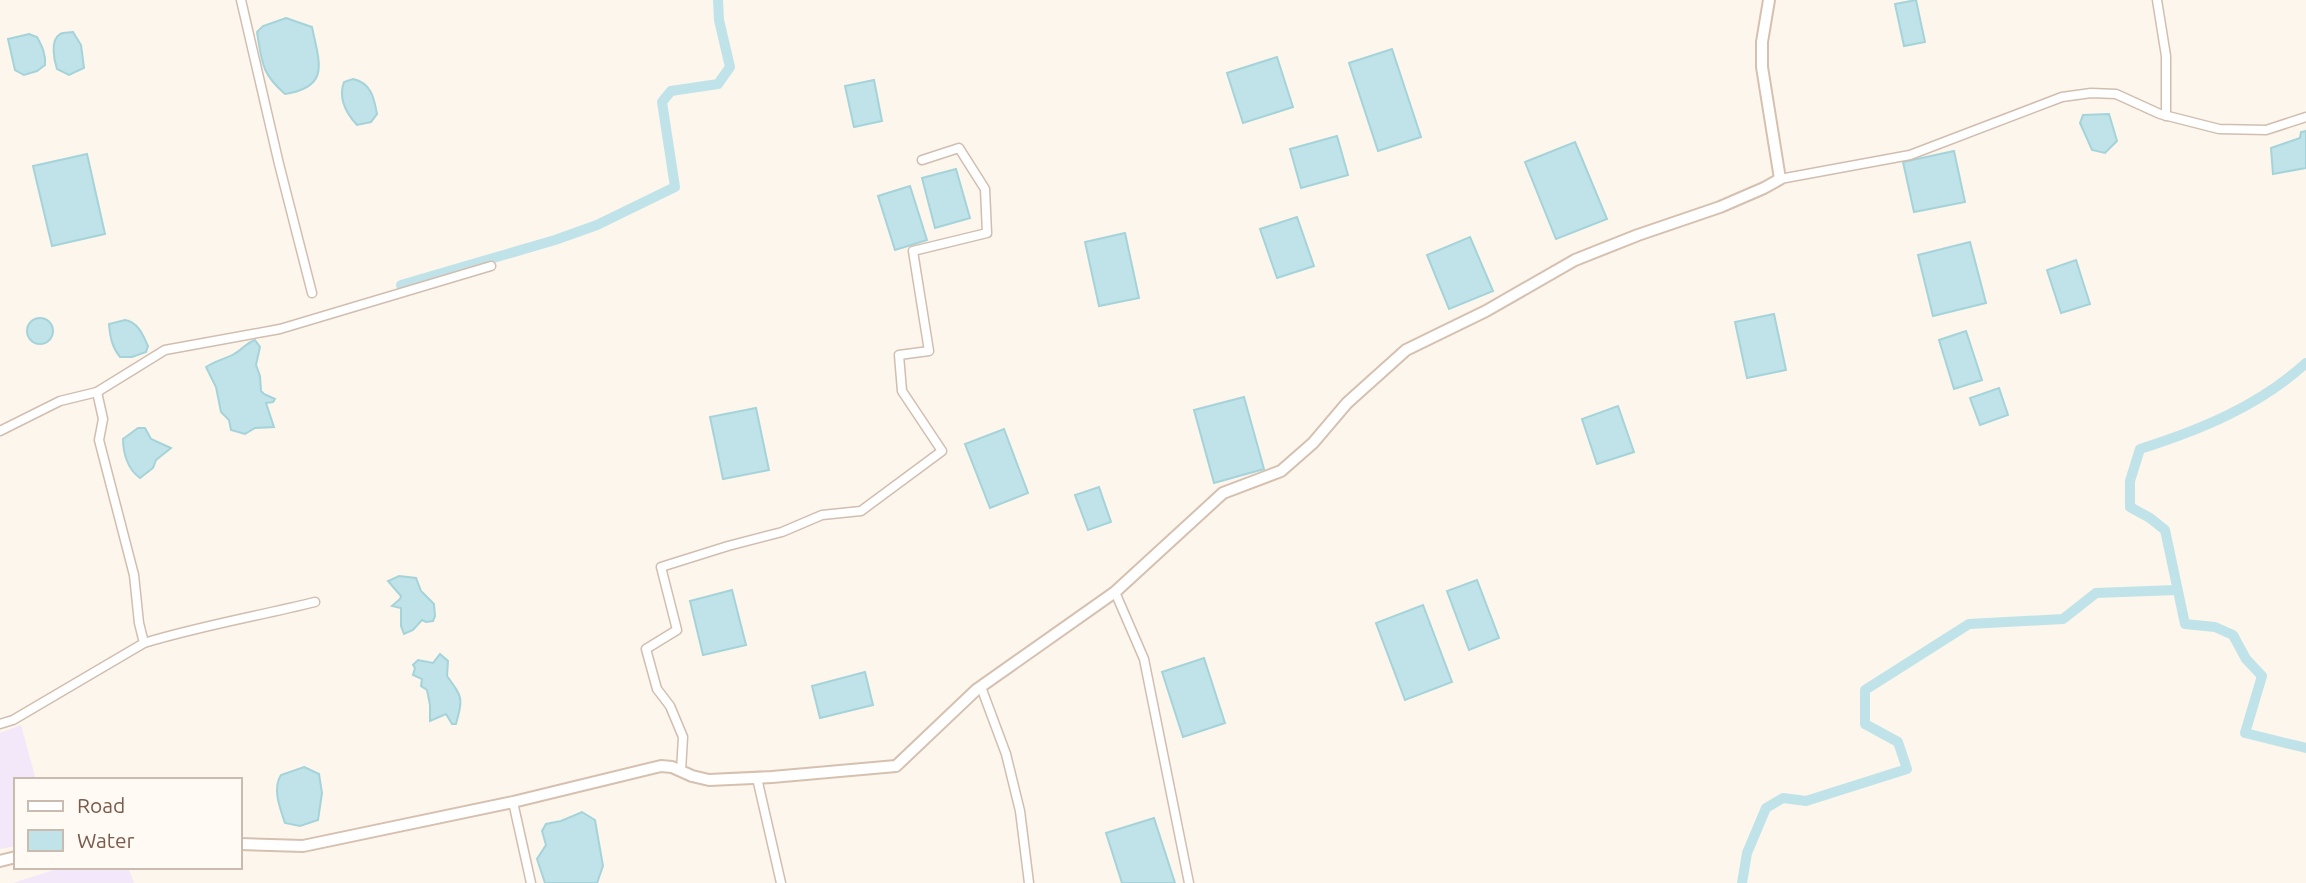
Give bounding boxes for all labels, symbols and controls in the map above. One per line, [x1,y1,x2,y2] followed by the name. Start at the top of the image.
[14,778,242,869] legend
[77,793,125,817] text: Road
[77,828,135,852] text: Water

